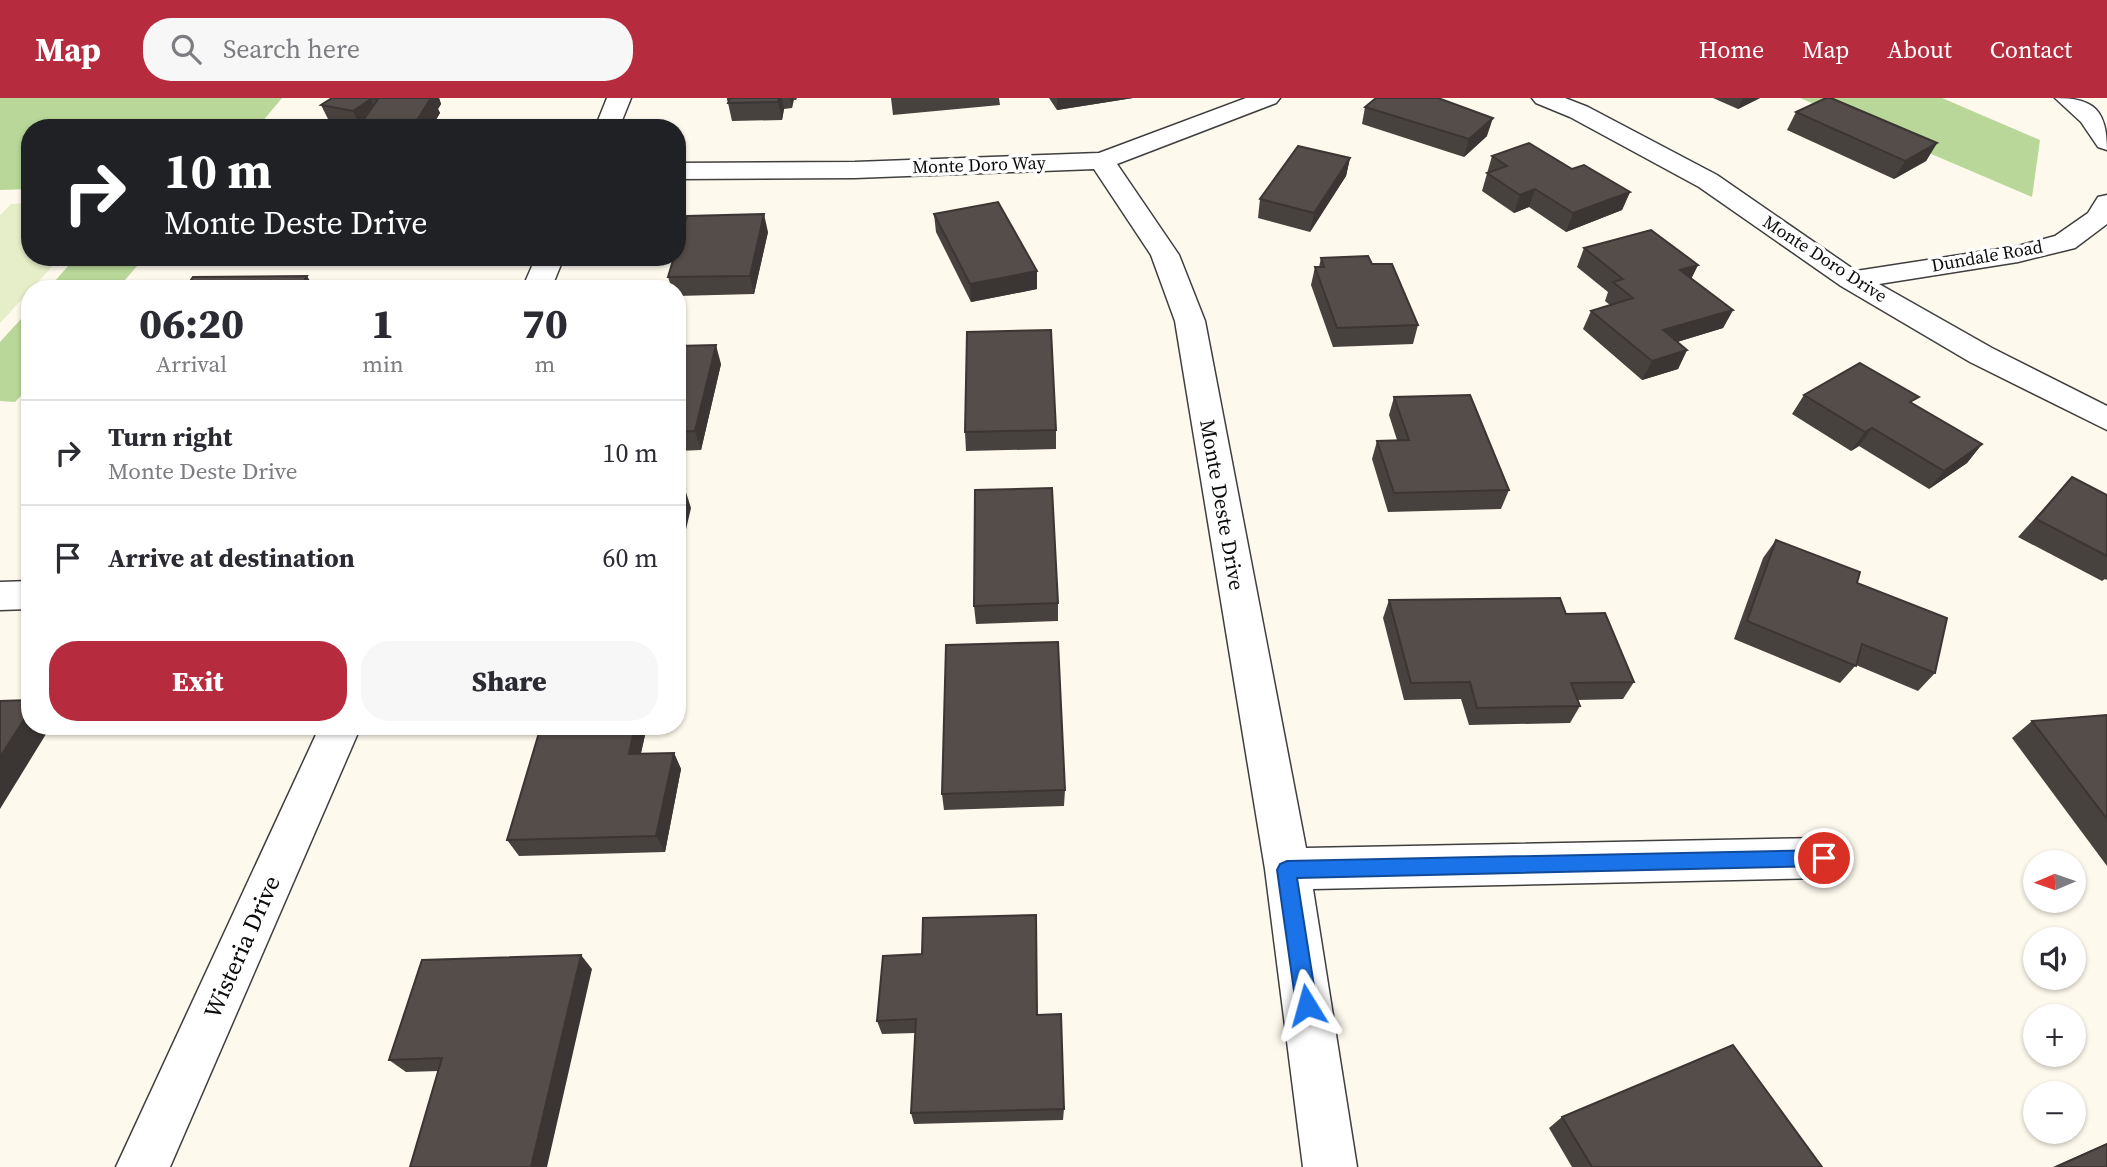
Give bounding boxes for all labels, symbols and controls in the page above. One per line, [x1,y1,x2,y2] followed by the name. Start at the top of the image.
[143,18,633,81] search box
[35,27,101,72] text: Map
[167,30,205,68] icon: search
[223,31,360,67] text: Search here
[1699,33,1764,66] text: Home
[1802,33,1849,66] text: Map
[1887,33,1952,66] text: About
[1990,33,2072,66] text: Contact
[164,137,272,204] text: 10 m
[49,147,140,238] icon: right
[912,150,1047,179] street label: Monte Doro Way
[164,201,427,245] text: Monte Deste Drive
[1758,209,1892,308] street label: Monte Doro Drive
[1929,233,2045,278] street label: Dundale Road
[139,294,244,352] text: 06:20
[371,294,395,352] text: 1
[522,294,568,352] text: 70
[156,348,227,380] text: Arrival
[362,348,404,380] text: min
[534,348,555,380] text: m
[1193,417,1252,593] street label: Monte Deste Drive
[108,419,232,455] text: Turn right
[49,434,87,472] icon: right
[603,435,658,471] text: 10 m
[108,455,297,487] text: Monte Deste Drive
[49,539,87,577] icon: arrive
[108,540,355,576] text: Arrive at destination
[603,540,658,576] text: 60 m
[49,641,347,721] button: Exit
[361,641,658,721] button: Share
[1794,828,1854,888] pin
[1805,839,1843,877] icon: arrive
[2023,850,2086,914] north arrow
[2023,850,2086,1144] map controls
[195,870,288,1023] street label: Wisteria Drive
[2023,927,2086,990] button: sound
[1270,968,1344,1042] position arrow
[2023,1004,2086,1067] button: +
[2023,1081,2086,1144] button: −

